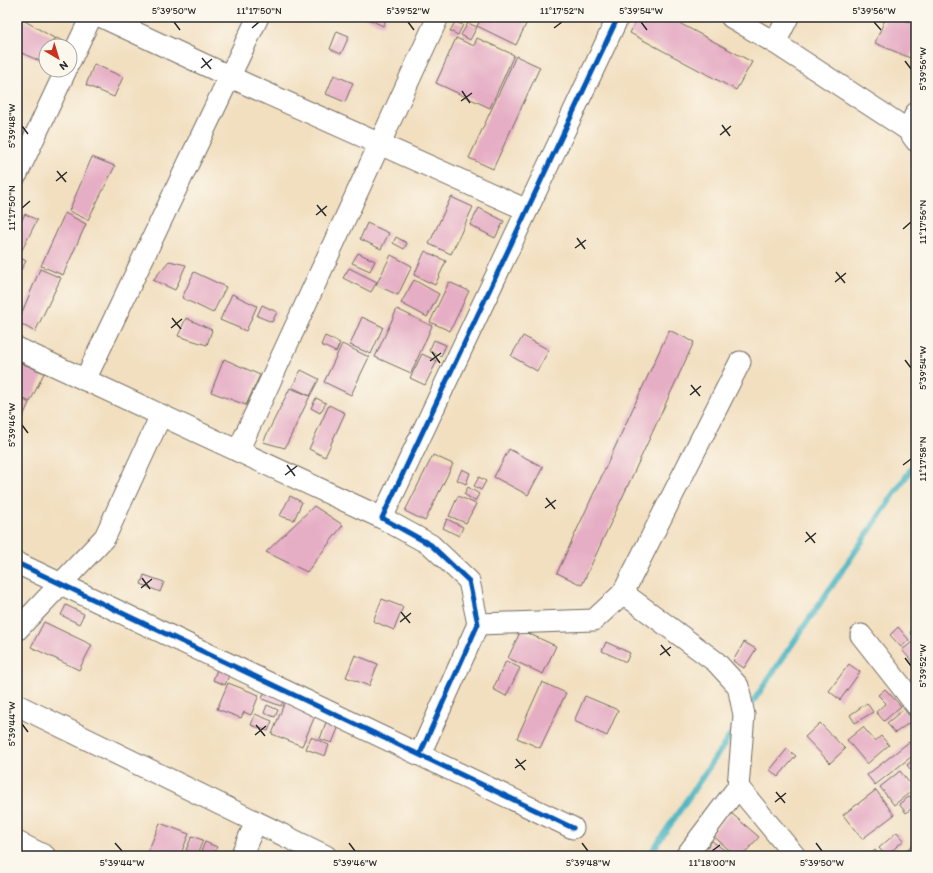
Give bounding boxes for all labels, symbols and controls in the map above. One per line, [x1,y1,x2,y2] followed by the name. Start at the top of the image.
[152,4,197,17] text: 5°39'50"W
[236,4,282,17] text: 11°17'50"N
[386,4,430,17] text: 5°39'52"W
[540,4,585,17] text: 11°17'52"N
[619,4,664,17] text: 5°39'54"W
[852,4,896,17] text: 5°39'56"W
[38,38,78,78] north arrow
[916,47,929,91] text: 5°39'56"W
[57,58,71,73] text: N
[5,103,18,148] text: 5°39'48"W
[5,185,18,231] text: 11°17'50"N
[916,199,929,244] text: 11°17'56"N
[916,345,929,390] text: 5°39'54"W
[5,402,18,447] text: 5°39'46"W
[916,436,929,481] text: 11°17'58"N
[916,644,929,688] text: 5°39'52"W
[5,701,18,746] text: 5°39'44"W
[100,856,145,869] text: 5°39'44"W
[333,856,378,869] text: 5°39'46"W
[566,856,611,869] text: 5°39'48"W
[689,856,736,869] text: 11°18'00"N
[800,856,845,869] text: 5°39'50"W

